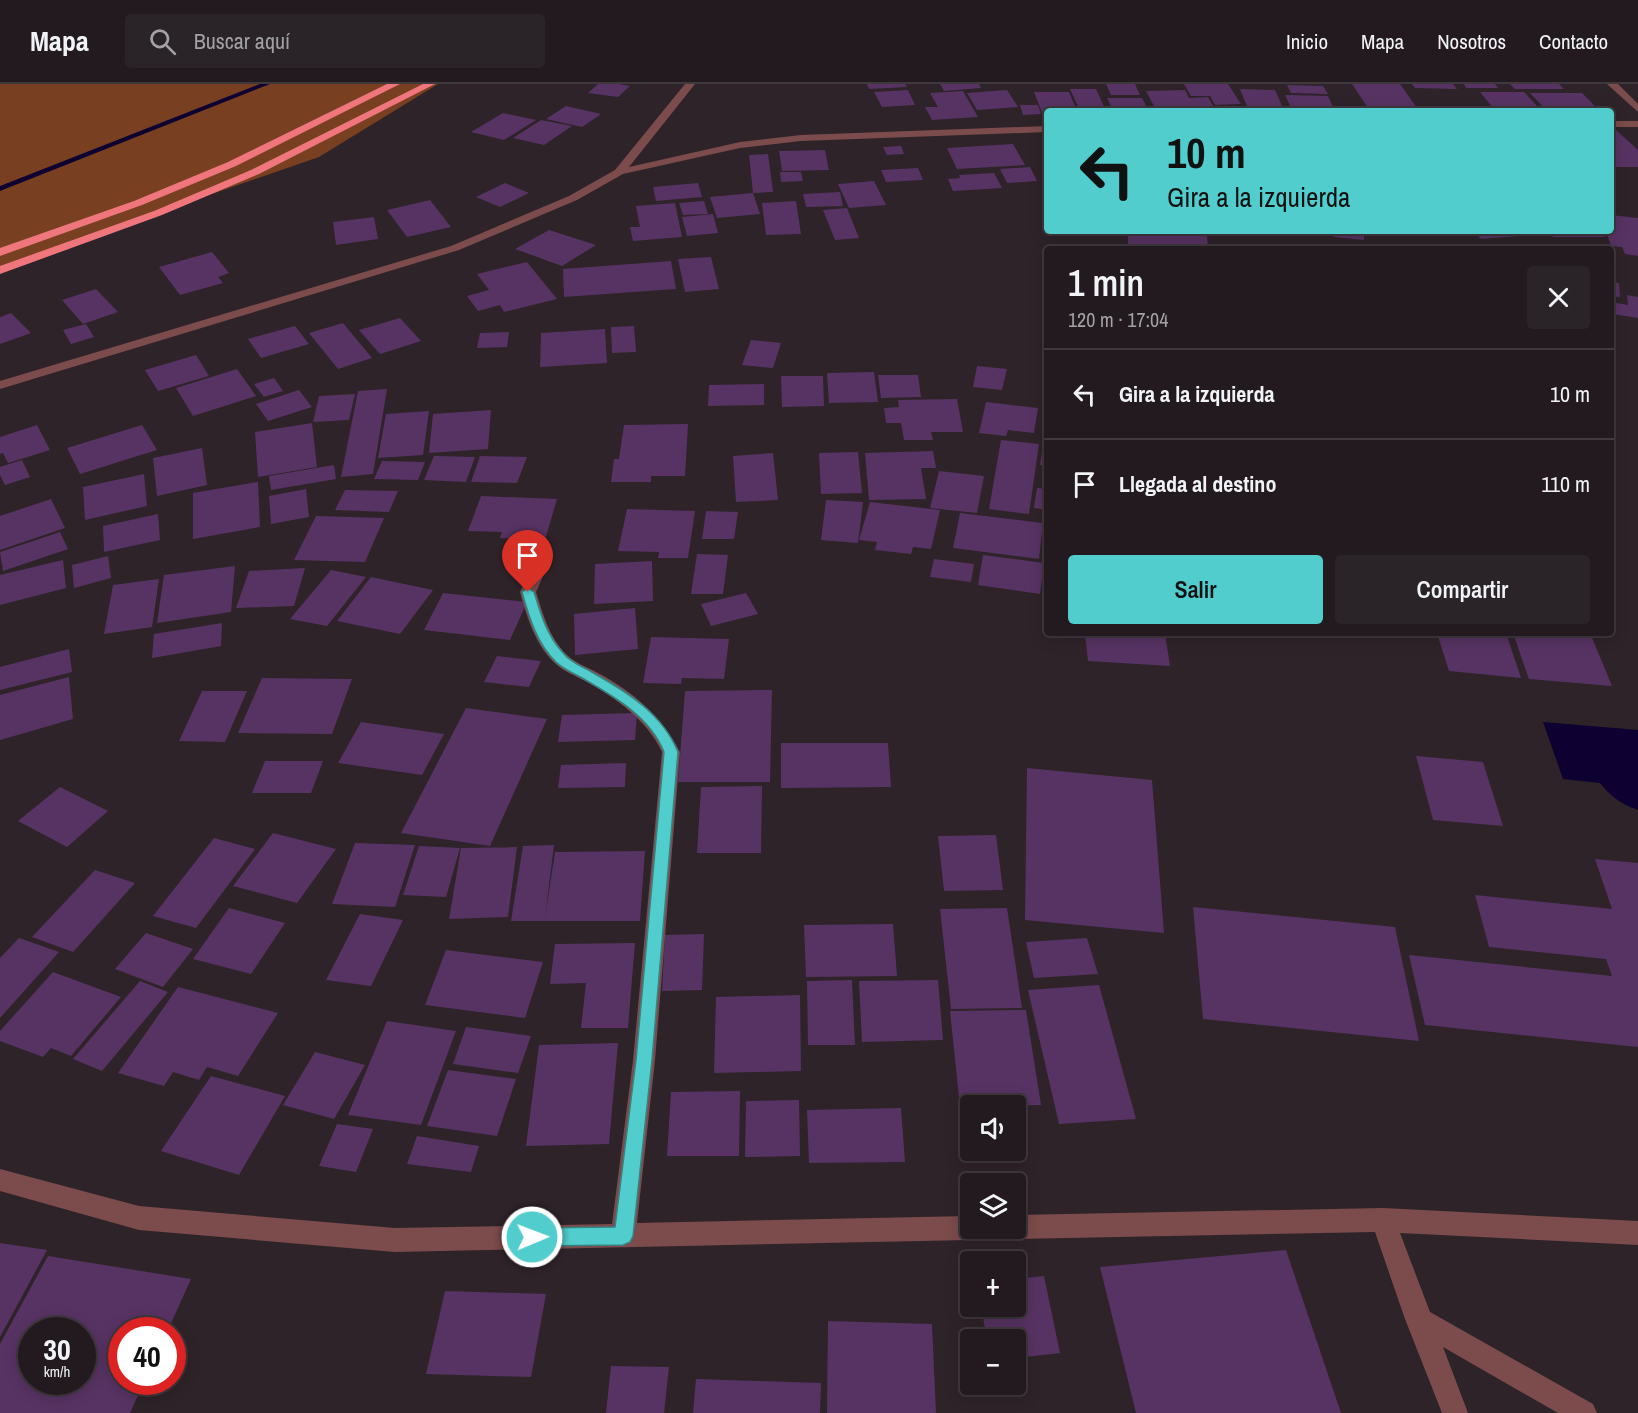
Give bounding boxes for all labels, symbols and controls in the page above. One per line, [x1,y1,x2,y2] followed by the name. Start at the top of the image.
[125,14,545,68] search box
[30,22,89,60] text: Mapa
[146,25,179,58] icon: search
[194,26,290,56] text: Buscar aquí
[1286,27,1328,56] text: Inicio
[1361,27,1404,56] text: Mapa
[1437,27,1506,56] text: Nosotros
[1539,27,1608,56] text: Contacto
[1167,125,1246,181] text: 10 m
[1068,132,1146,210] icon: left
[1167,179,1350,215] text: Gira a la izquierda
[1068,259,1144,307] text: 1 min
[1527,266,1590,329] button: close
[1068,306,1168,333] text: 120 m · 17:04
[1068,378,1101,411] icon: left
[1119,379,1274,409] text: Gira a la izquierda
[1550,379,1590,409] text: 10 m
[1068,468,1101,501] icon: arrive
[1119,469,1276,499] text: Llegada al destino
[1541,469,1590,499] text: 110 m
[502,530,553,592] pin
[511,539,544,572] icon: arrive
[1068,555,1323,624] button: Salir
[1335,555,1590,624] button: Compartir
[960,1095,1026,1395] map controls
[960,1095,1026,1161] button: sound
[960,1173,1026,1239] button: layers
[500,1205,564,1269] position arrow
[960,1251,1026,1317] button: +
[108,1317,186,1395] speed limit sign: 40
[43,1329,71,1369] text: 30
[960,1329,1026,1395] button: −
[44,1361,70,1382] text: km/h

